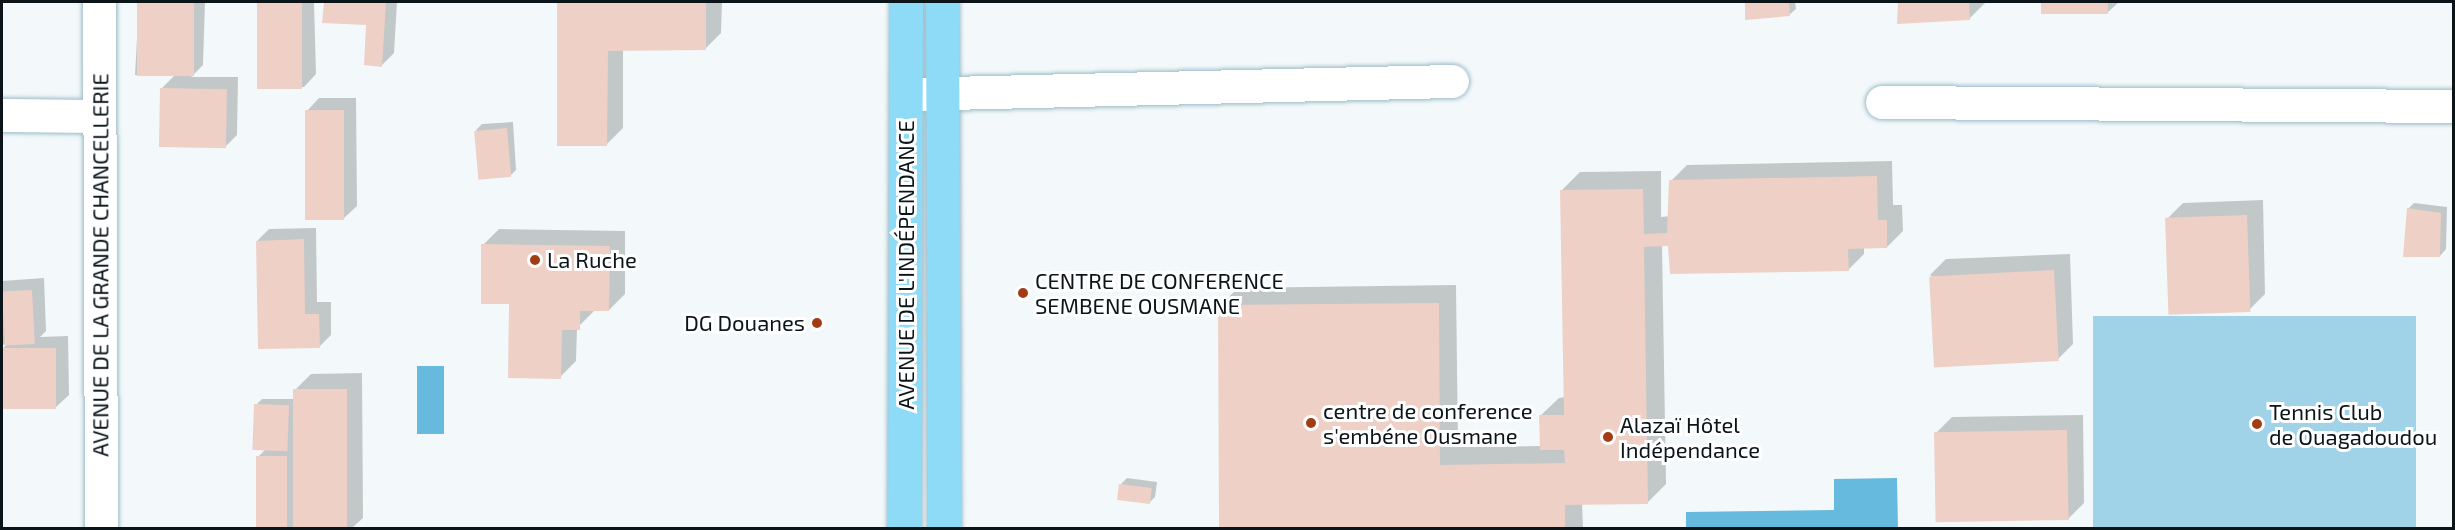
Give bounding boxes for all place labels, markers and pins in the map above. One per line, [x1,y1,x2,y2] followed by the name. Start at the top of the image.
[547,247,637,273] place label: La Ruche
[528,253,542,267] marker: La Ruche
[1035,267,1284,318] place label: CENTRE DE CONFERENCE SEMBENE OUSMANE
[1016,286,1030,300] marker: CENTRE DE CONFERENCE SEMBENE OUSMANE
[684,310,805,336] place label: DG Douanes
[810,316,824,330] marker: DG Douanes
[1323,397,1533,448] place label: centre de conference s'embéne Ousmane
[2269,398,2437,450] place label: Tennis Club de Ouagadoudou
[1620,411,1760,463] place label: Alazaï Hôtel Indépendance
[1304,416,1318,430] marker: centre de conference s'embéne Ousmane
[2250,417,2264,431] marker: Tennis Club de Ouagadoudou
[1601,430,1615,444] marker: Alazaï Hôtel Indépendance

